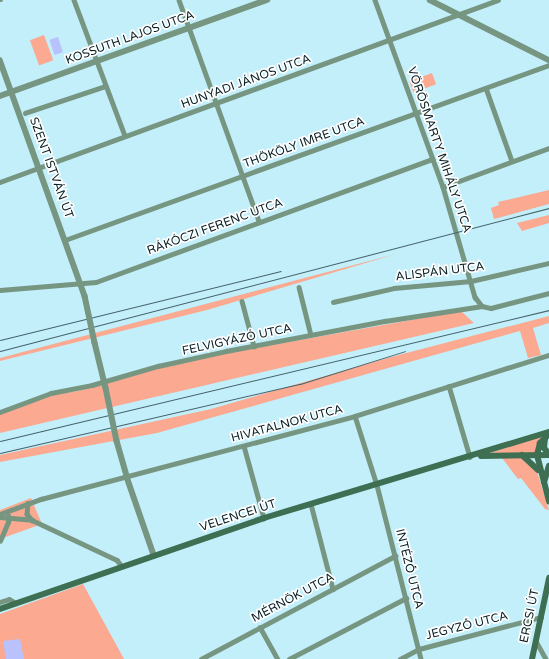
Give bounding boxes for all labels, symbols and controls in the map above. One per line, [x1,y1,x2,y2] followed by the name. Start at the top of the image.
[64,8,196,68] street label: KOSSUTH LAJOS UTCA
[179,52,313,112] street label: HUNYADI JÁNOS UTCA
[404,65,474,235] street label: VÖRÖSMARTY MIHÁLY UTCA
[241,114,367,172] street label: THÖKÖLY IMRE UTCA
[26,115,76,221] street label: SZENT ISTVÁN ÚT
[145,196,285,258] street label: RÁKÓCZI FERENC UTCA
[395,259,485,285] street label: ALISPÁN UTCA
[181,321,293,359] street label: FELVIGYÁZÓ UTCA
[230,402,344,446] street label: HIVATALNOK UTCA
[198,497,278,535] street label: VELENCEI ÚT
[392,528,426,610] street label: INTÉZŐ UTCA
[249,570,337,626] street label: MÉRNÖK UTCA
[517,588,543,644] street label: ERCSI ÚT
[425,609,509,643] street label: JEGYZŐ UTCA

